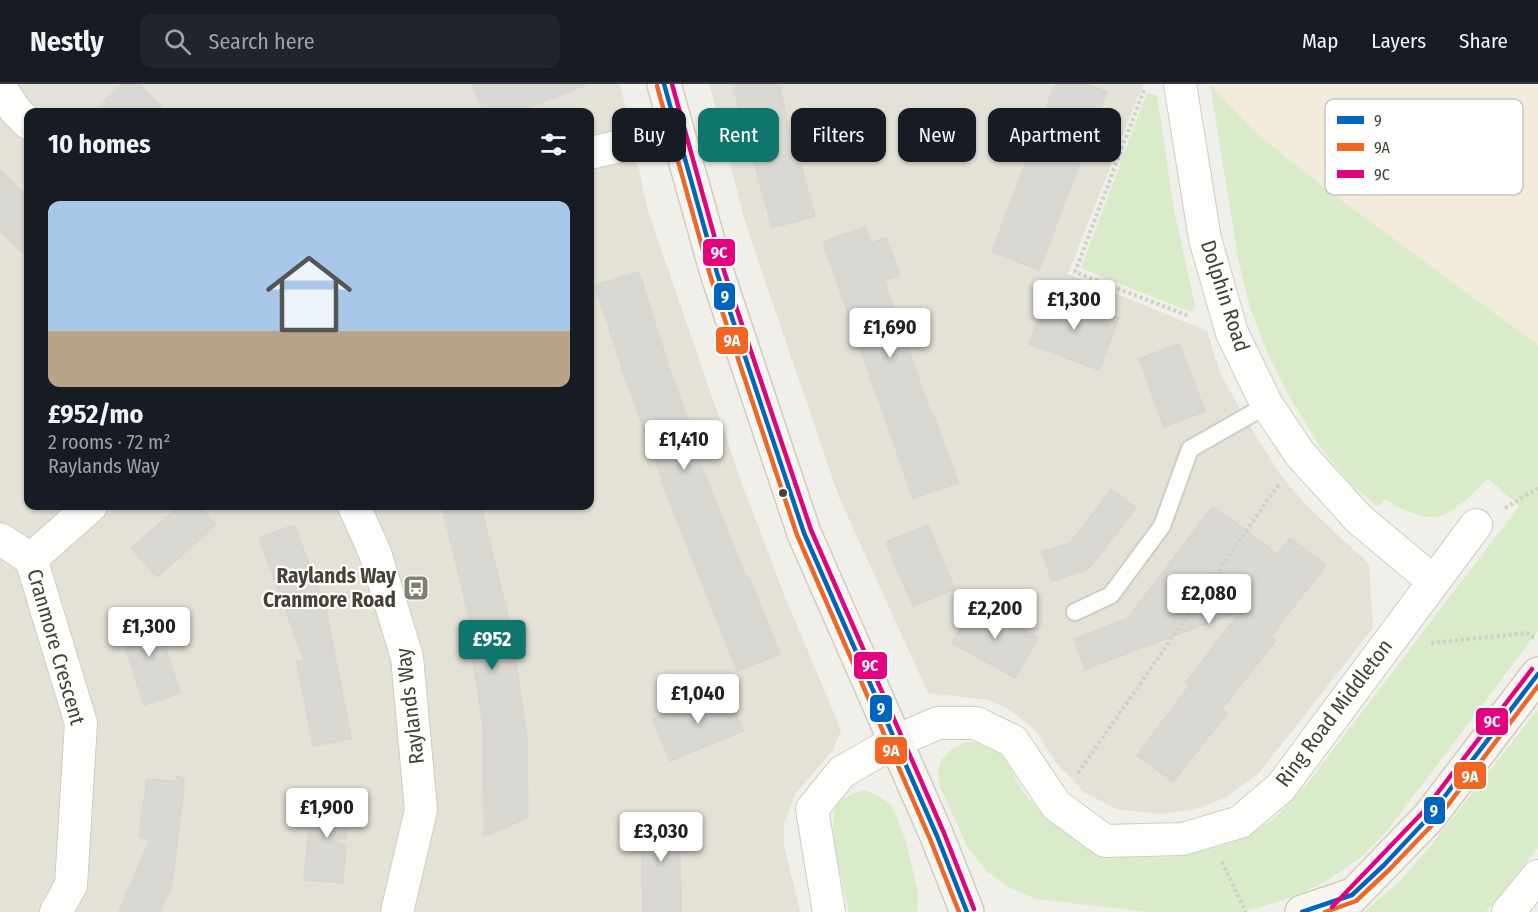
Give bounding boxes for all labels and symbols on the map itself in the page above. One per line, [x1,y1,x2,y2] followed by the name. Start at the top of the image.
[1325,99,1523,195] legend
[1374,111,1382,130] text: 9
[1374,138,1391,157] text: 9A
[1374,165,1390,184] text: 9C
[1195,237,1255,355] street label: Dolphin Road
[702,238,736,267] line badge: 9C
[711,243,728,262] text: 9C
[1025,280,1123,331] pin: £1,300
[713,282,736,311] line badge: 9
[721,287,729,306] text: 9
[841,308,939,359] pin: £1,690
[715,326,749,355] line badge: 9A
[724,331,741,350] text: 9A
[635,420,733,471] pin: £1,410
[777,487,789,499] unlabelled marker
[263,563,397,613] place label: Raylands Way Cranmore Road
[21,566,91,728] street label: Cranmore Crescent
[401,573,431,603] bus stop icon: Raylands Way Cranmore Road
[1160,574,1258,625] pin: £2,080
[946,589,1044,640] pin: £2,200
[100,607,198,658] pin: £1,300
[456,620,528,671] pin: £952
[1270,634,1398,792] street label: Ring Road Middleton
[390,646,430,766] street label: Raylands Way
[853,651,888,680] line badge: 9C
[862,656,879,675] text: 9C
[649,674,747,725] pin: £1,040
[869,694,893,723] line badge: 9
[877,699,885,718] text: 9
[1475,707,1509,736] line badge: 9C
[1484,712,1501,731] text: 9C
[874,736,908,765] line badge: 9A
[883,741,900,760] text: 9A
[1453,761,1487,790] line badge: 9A
[1462,767,1479,786] text: 9A
[278,788,376,839] pin: £1,900
[1423,796,1446,825] line badge: 9
[1430,801,1438,820] text: 9
[612,812,710,863] pin: £3,030

